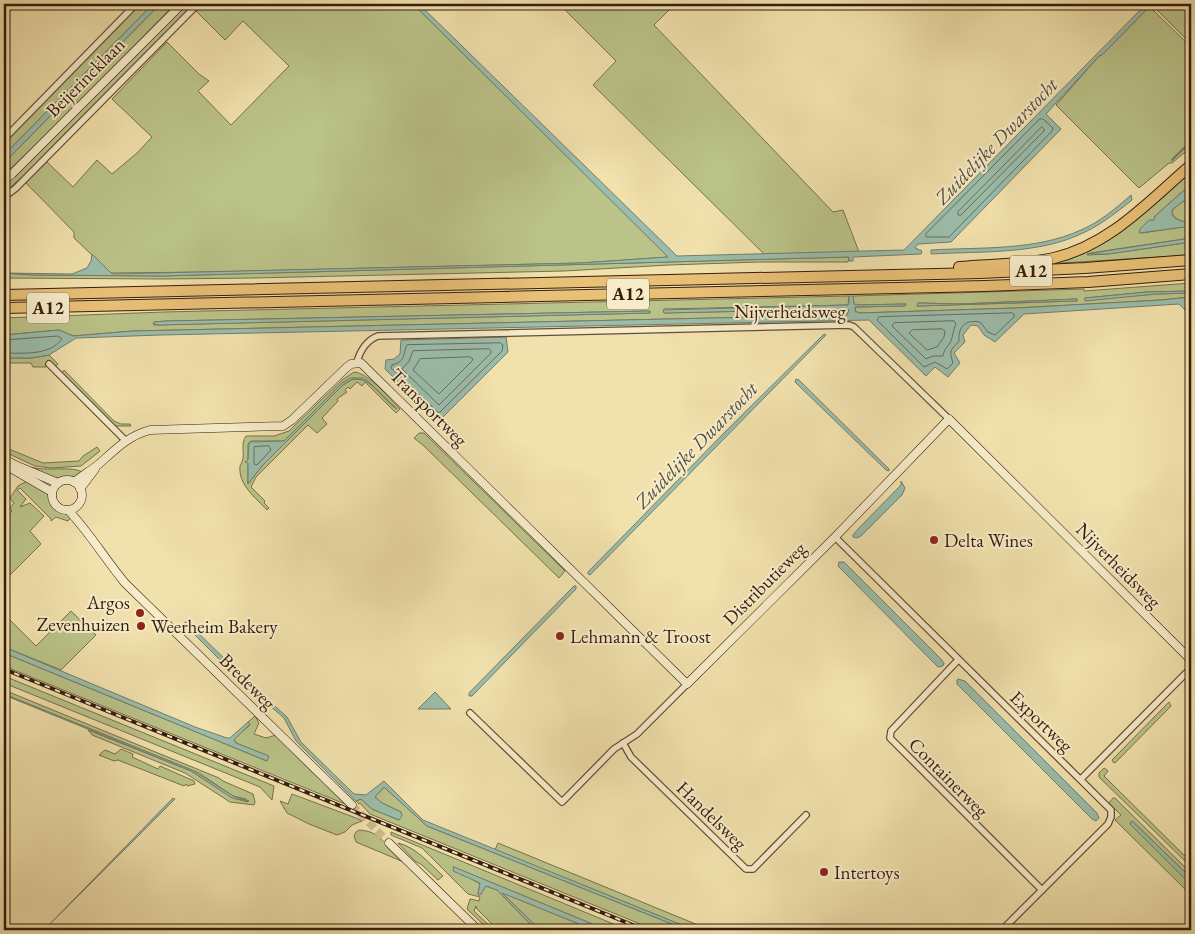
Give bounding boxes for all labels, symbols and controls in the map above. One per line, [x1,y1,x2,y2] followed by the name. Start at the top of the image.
[40,32,130,122] street label: Beijerincklaan
[928,71,1064,211] water label: Zuidelijke Dwarstocht
[1010,256,1052,286] road number: A12
[607,278,649,310] road number: A12
[27,292,69,324] road number: A12
[734,299,846,324] street label: Nijverheidsweg
[384,363,474,452] street label: Transportweg
[628,375,764,515] water label: Zuidelijke Dwarstocht
[1070,517,1167,614] street label: Nijverheidsweg
[944,528,1033,553] place label: Delta Wines
[928,534,940,546] marker: Delta Wines
[717,536,812,630] street label: Distributieweg
[37,590,130,637] place label: Argos Zevenhuizen
[134,607,146,619] marker: Argos Zevenhuizen
[151,614,278,639] place label: Weerheim Bakery
[135,620,147,632] marker: Weerheim Bakery
[570,624,711,649] place label: Lehmann & Troost
[554,630,566,642] marker: Lehmann & Troost
[214,648,282,715] street label: Bredeweg
[1005,685,1079,758] street label: Exportweg
[903,732,994,823] street label: Containerweg
[671,775,753,856] street label: Handelsweg
[834,860,900,885] place label: Intertoys
[818,866,830,878] marker: Intertoys

